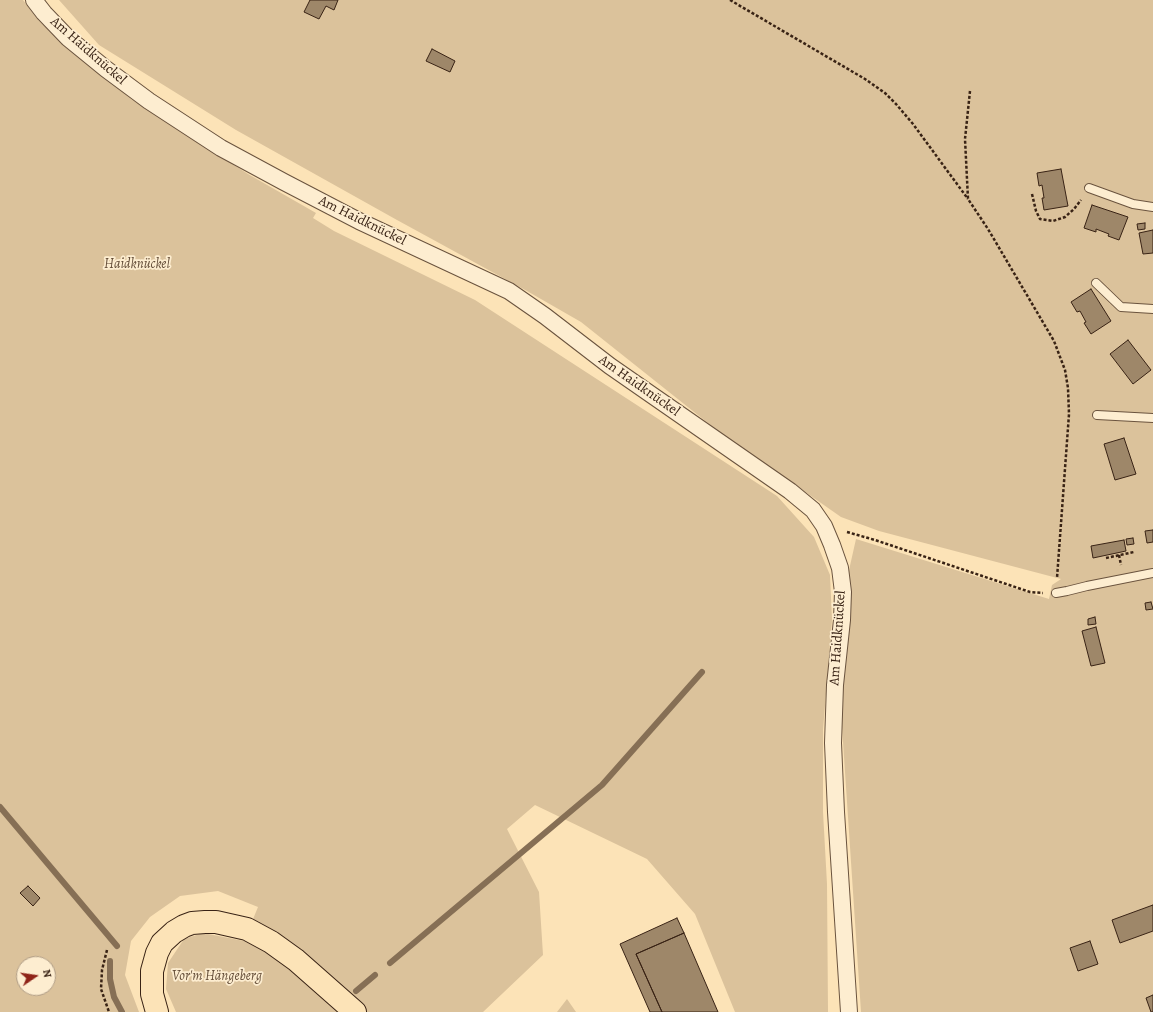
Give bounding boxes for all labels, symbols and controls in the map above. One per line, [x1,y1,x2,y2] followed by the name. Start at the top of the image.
[47,13,129,89] street label: Am Haidknückel
[316,193,408,249] street label: Am Haidknückel
[104,257,170,273] park label: Haidknückel
[595,352,683,420] street label: Am Haidknückel
[826,590,850,686] street label: Am Haidknückel
[16,956,56,996] north arrow
[39,968,55,979] text: N
[172,969,262,985] park label: Vor'm Hängeberg

